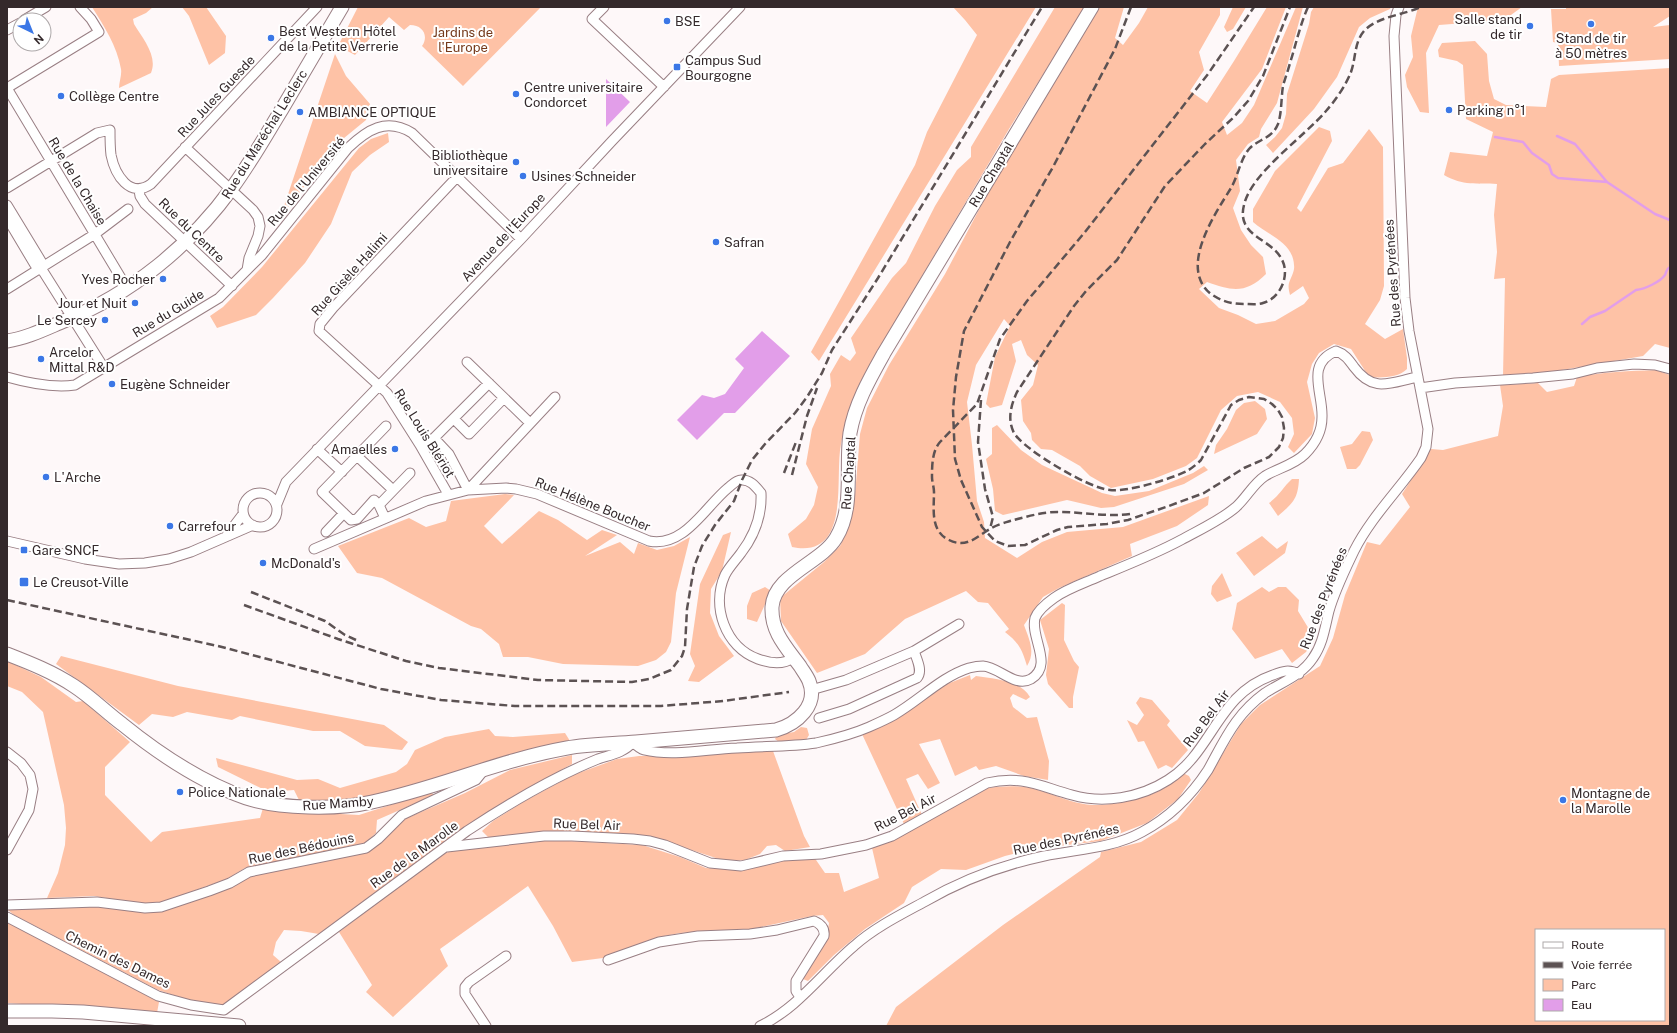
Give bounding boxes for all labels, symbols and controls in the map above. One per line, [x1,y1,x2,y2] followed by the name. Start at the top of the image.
[12,12,52,52] north arrow
[1454,12,1522,42] place label: Salle stand de tir
[675,14,701,29] place label: BSE
[662,16,672,26] marker: BSE
[1586,19,1596,29] marker: Stand de tir à 50 mètres
[1525,21,1535,31] marker: Salle stand de tir
[279,24,399,54] place label: Best Western Hôtel de la Petite Verrerie
[433,25,493,55] park label: Jardins de l'Europe
[1555,31,1627,61] place label: Stand de tir à 50 mètres
[32,32,46,47] text: N
[266,33,276,43] marker: Best Western Hôtel de la Petite Verrerie
[175,52,258,140] street label: Rue Jules Guesde
[685,53,761,83] place label: Campus Sud Bourgogne
[672,62,682,72] marker: Campus Sud Bourgogne
[218,67,310,202] street label: Rue du Maréchal Leclerc
[524,80,643,110] place label: Centre universitaire Condorcet
[69,89,159,104] place label: Collège Centre
[511,89,521,99] marker: Centre universitaire Condorcet
[56,91,66,101] marker: Collège Centre
[1457,103,1526,118] place label: Parking n°1
[308,105,436,120] place label: AMBIANCE OPTIQUE
[1444,105,1454,115] marker: Parking n°1
[295,107,305,117] marker: AMBIANCE OPTIQUE
[265,134,348,229] street label: Rue de l'Université
[45,135,110,228] street label: Rue de la Chaise
[966,139,1017,210] street label: Rue Chaptal
[432,148,508,178] place label: Bibliothèque universitaire
[511,157,521,167] marker: Bibliothèque universitaire
[531,169,636,184] place label: Usines Schneider
[518,171,528,181] marker: Usines Schneider
[459,190,548,285] street label: Avenue de l'Europe
[156,195,228,266] street label: Rue du Centre
[1381,219,1404,327] street label: Rue des Pyrénées
[308,230,390,319] street label: Rue Gisèle Halimi
[724,235,764,250] place label: Safran
[711,237,721,247] marker: Safran
[81,272,155,287] place label: Yves Rocher
[158,274,168,284] marker: Yves Rocher
[130,286,207,341] street label: Rue du Guide
[58,296,127,311] place label: Jour et Nuit
[130,298,140,308] marker: Jour et Nuit
[37,313,97,328] place label: Le Sercey
[100,315,110,325] marker: Le Sercey
[49,345,114,375] place label: Arcelor Mittal R&D
[36,354,46,364] marker: Arcelor Mittal R&D
[120,377,230,392] place label: Eugène Schneider
[107,379,117,389] marker: Eugène Schneider
[391,386,458,480] street label: Rue Louis Blériot
[838,436,859,510] street label: Rue Chaptal
[331,442,387,457] place label: Amaelles
[390,444,400,454] marker: Amaelles
[54,470,101,485] place label: L'Arche
[41,472,51,482] marker: L'Arche
[533,474,653,535] street label: Rue Hélène Boucher
[178,519,236,534] place label: Carrefour
[165,521,175,531] marker: Carrefour
[32,543,100,558] place label: Gare SNCF
[19,545,29,555] marker: Gare SNCF
[1297,545,1350,651] street label: Rue des Pyrénées
[271,556,341,571] place label: McDonald's
[258,558,268,568] marker: McDonald's
[33,575,129,590] place label: Le Creusot-Ville
[18,576,30,588] marker: Le Creusot-Ville
[1180,687,1233,750] street label: Rue Bel Air
[188,785,286,800] place label: Police Nationale
[1571,786,1650,816] place label: Montagne de la Marolle
[175,787,185,797] marker: Police Nationale
[872,790,939,834] street label: Rue Bel Air
[302,794,374,813] street label: Rue Mamby
[1558,795,1568,805] marker: Montagne de la Marolle
[553,816,621,833] street label: Rue Bel Air
[368,818,461,891] street label: Rue de la Marolle
[1012,821,1120,858] street label: Rue des Pyrénées
[247,830,355,867] street label: Rue des Bédouins
[63,928,173,991] street label: Chemin des Dames
[1535,929,1665,1021] legend
[1571,938,1604,952] text: Route
[1571,958,1632,972] text: Voie ferrée
[1571,978,1596,992] text: Parc
[1571,998,1592,1012] text: Eau

